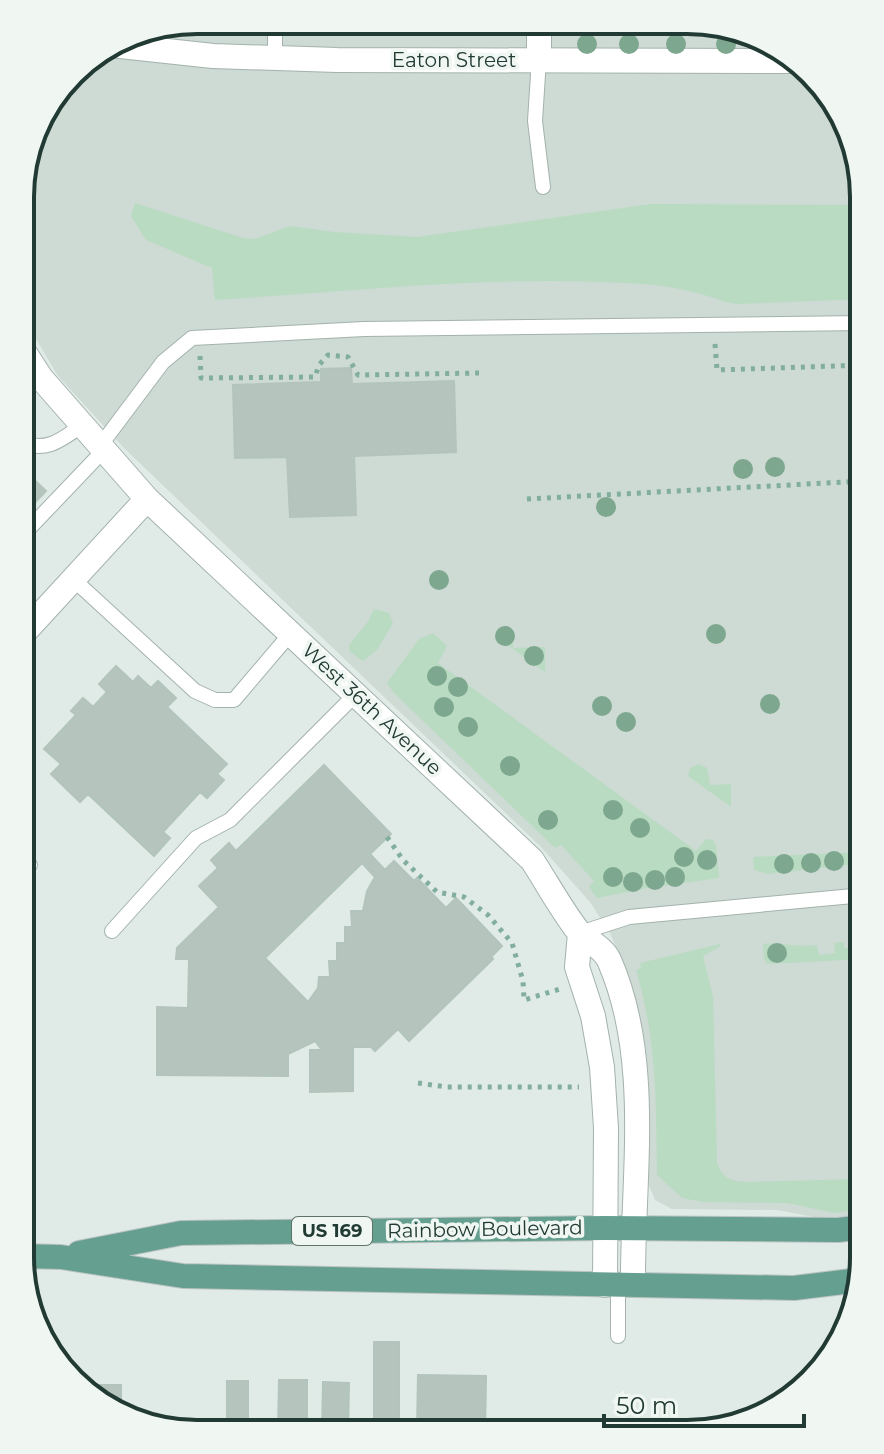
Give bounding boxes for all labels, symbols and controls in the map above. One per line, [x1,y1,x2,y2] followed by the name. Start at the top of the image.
[392,48,516,72] street label: Eaton Street
[297,638,447,780] street label: West 36th Avenue
[387,1215,583,1243] street label: Rainbow Boulevard
[292,1217,372,1245] road number: US 169
[604,1378,804,1428] scale bar
[616,1391,677,1420] text: 50 m

